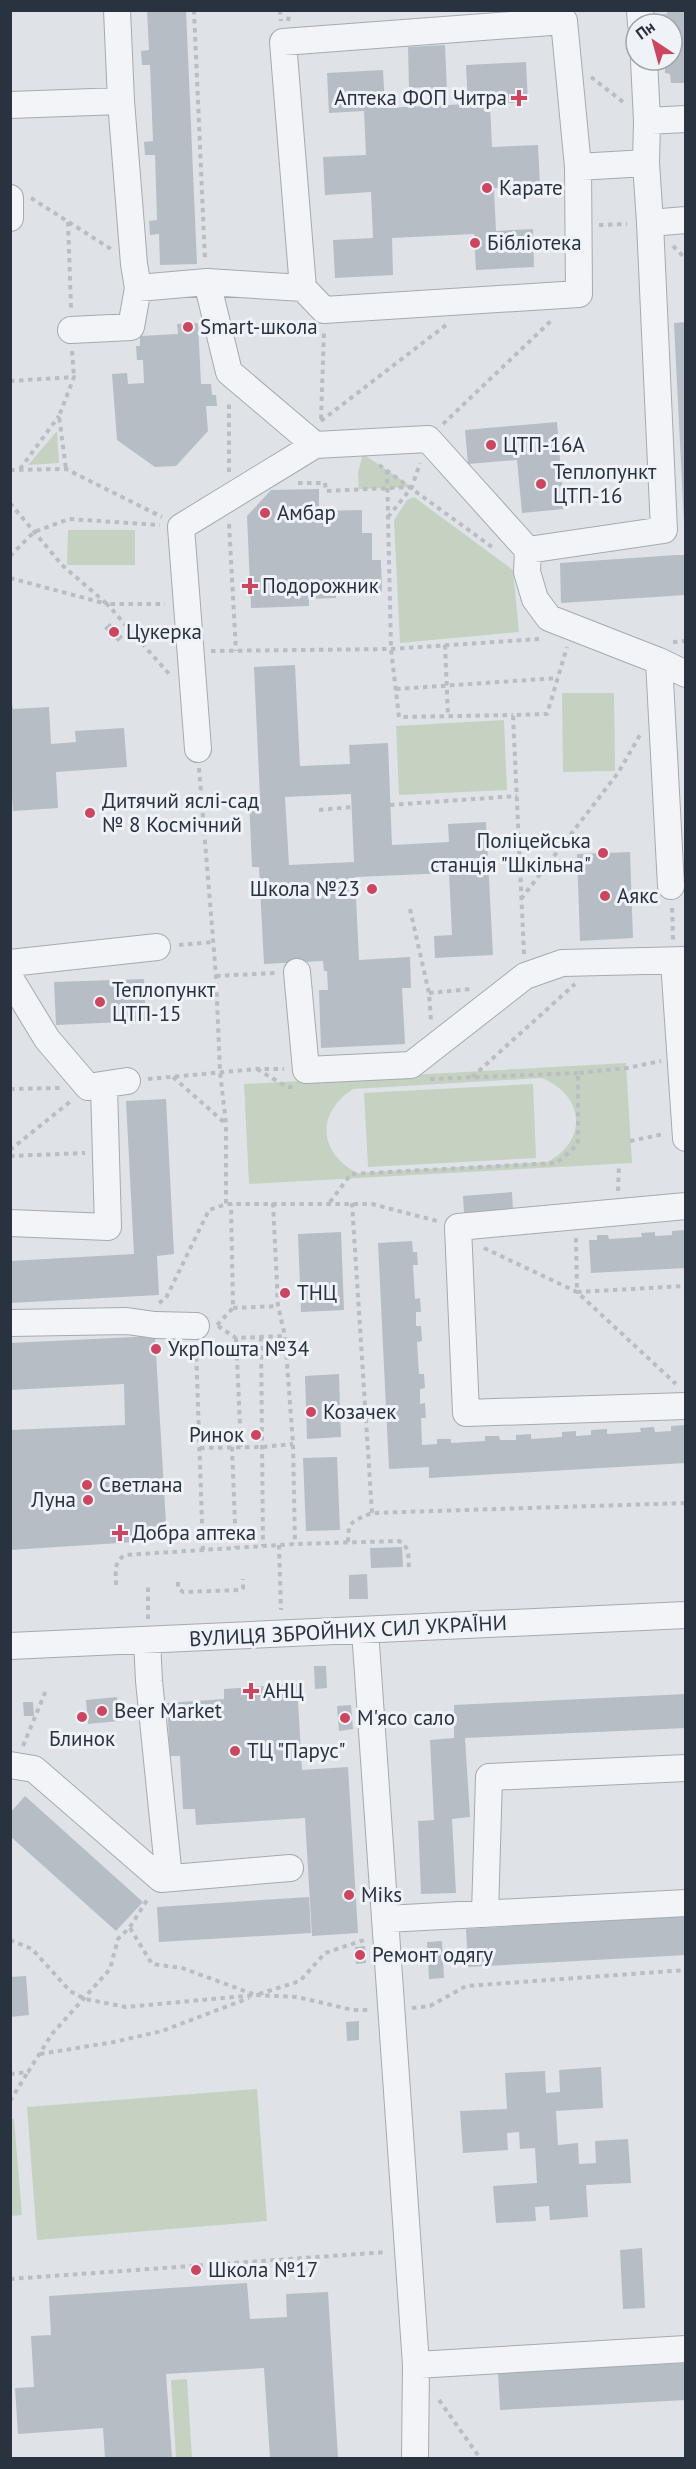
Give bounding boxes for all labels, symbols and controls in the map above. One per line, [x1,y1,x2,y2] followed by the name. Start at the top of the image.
[624,12,684,72] north arrow
[632,16,659,43] text: Пн
[334,84,507,111] place label: Аптека ФОП Читра
[512,91,526,105] marker: Аптека ФОП Читра
[499,174,563,201] place label: Карате
[480,181,494,195] marker: Карате
[487,229,582,256] place label: Бібліотека
[468,236,482,250] marker: Бібліотека
[200,313,318,340] place label: Smart-школа
[181,320,195,334] marker: Smart-школа
[503,431,586,458] place label: ЦТП-16А
[484,438,498,452] marker: ЦТП-16А
[553,458,657,509] place label: Теплопункт ЦТП-16
[534,477,548,491] marker: Теплопункт ЦТП-16
[277,499,336,526] place label: Амбар
[258,506,272,520] marker: Амбар
[262,572,379,599] place label: Подорожник
[243,579,257,593] marker: Подорожник
[126,618,202,645] place label: Цукерка
[107,625,121,639] marker: Цукерка
[102,787,259,838] place label: Дитячий яслі-сад № 8 Космічний
[83,806,97,820] marker: Дитячий яслі-сад № 8 Космічний
[430,827,591,878] place label: Поліцейська станція "Шкільна"
[596,846,610,860] marker: Поліцейська станція "Шкільна"
[250,875,360,902] place label: Школа №23
[365,882,379,896] marker: Школа №23
[617,882,659,909] place label: Аякс
[598,889,612,903] marker: Аякс
[112,976,216,1027] place label: Теплопункт ЦТП-15
[93,995,107,1009] marker: Теплопункт ЦТП-15
[297,1279,337,1306] place label: ТНЦ
[278,1286,292,1300] marker: ТНЦ
[168,1335,309,1362] place label: УкрПошта №34
[149,1342,163,1356] marker: УкрПошта №34
[323,1398,396,1425] place label: Козачек
[304,1405,318,1419] marker: Козачек
[189,1421,244,1448] place label: Ринок
[249,1428,263,1442] marker: Ринок
[99,1471,183,1498] place label: Светлана
[80,1478,94,1492] marker: Светлана
[30,1486,76,1513] place label: Луна
[81,1493,95,1507] marker: Луна
[132,1519,256,1546] place label: Добра аптека
[113,1526,127,1540] marker: Добра аптека
[188,1609,508,1652] street label: ВУЛИЦЯ ЗБРОЙНИХ СИЛ УКРАЇНИ
[263,1677,304,1704] place label: АНЦ
[244,1684,258,1698] marker: АНЦ
[114,1697,222,1724] place label: Beer Market
[95,1704,109,1718] marker: Beer Market
[357,1704,455,1731] place label: М'ясо сало
[75,1710,89,1724] marker: Блинок
[338,1711,352,1725] marker: М'ясо сало
[49,1725,115,1752] place label: Блинок
[247,1737,346,1764] place label: ТЦ "Парус"
[228,1744,242,1758] marker: ТЦ "Парус"
[361,1881,402,1908] place label: Miks
[342,1888,356,1902] marker: Miks
[372,1941,493,1968] place label: Ремонт одягу
[353,1948,367,1962] marker: Ремонт одягу
[208,2256,318,2283] place label: Школа №17
[189,2263,203,2277] marker: Школа №17

